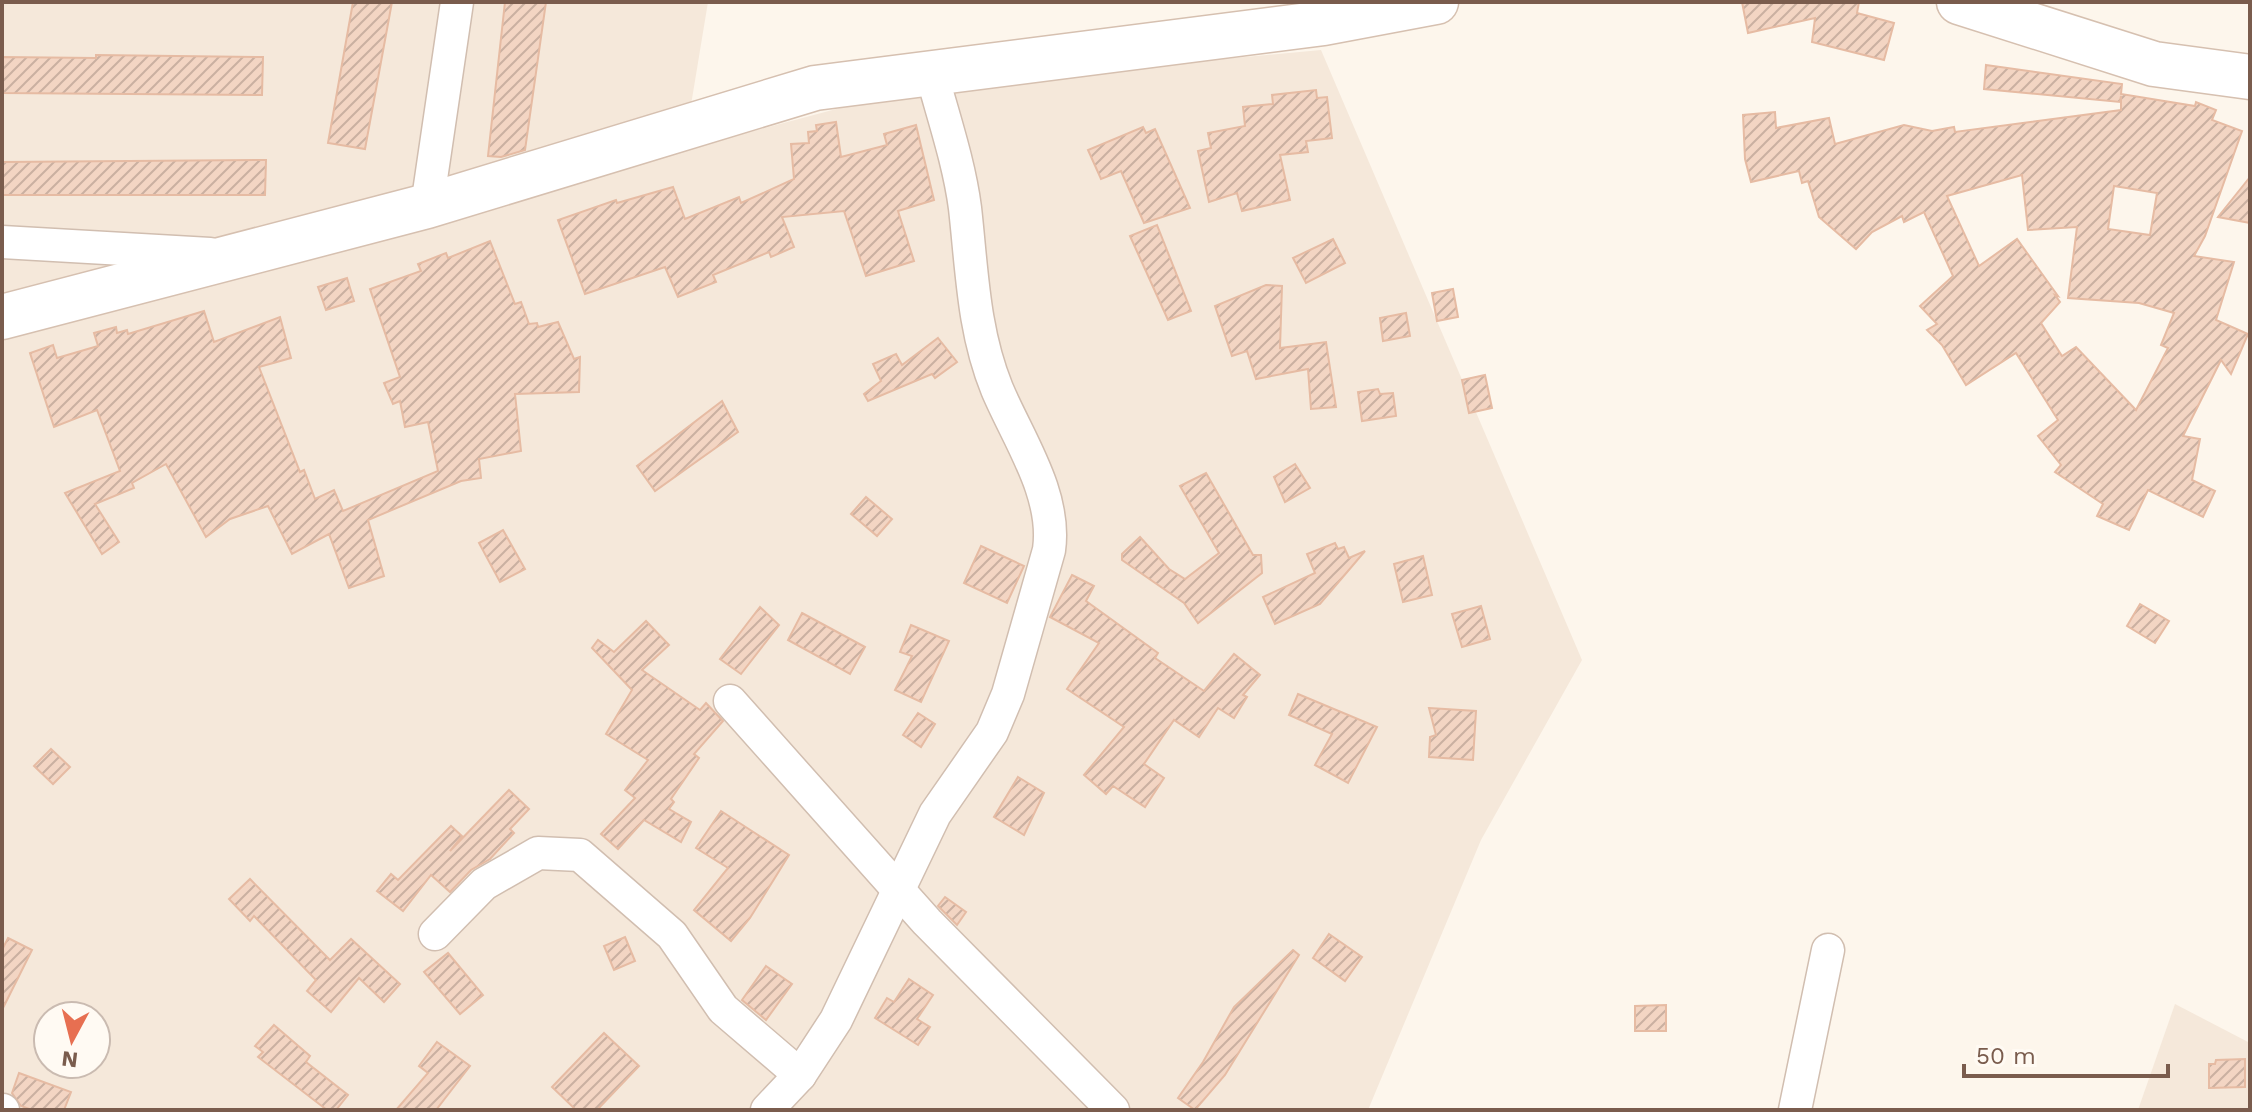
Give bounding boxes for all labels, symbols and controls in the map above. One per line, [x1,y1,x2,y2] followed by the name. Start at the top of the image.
[32,1000,112,1080] north arrow
[1964,1028,2168,1078] scale bar
[1976,1042,2036,1070] text: 50 m
[60,1046,79,1073] text: N

